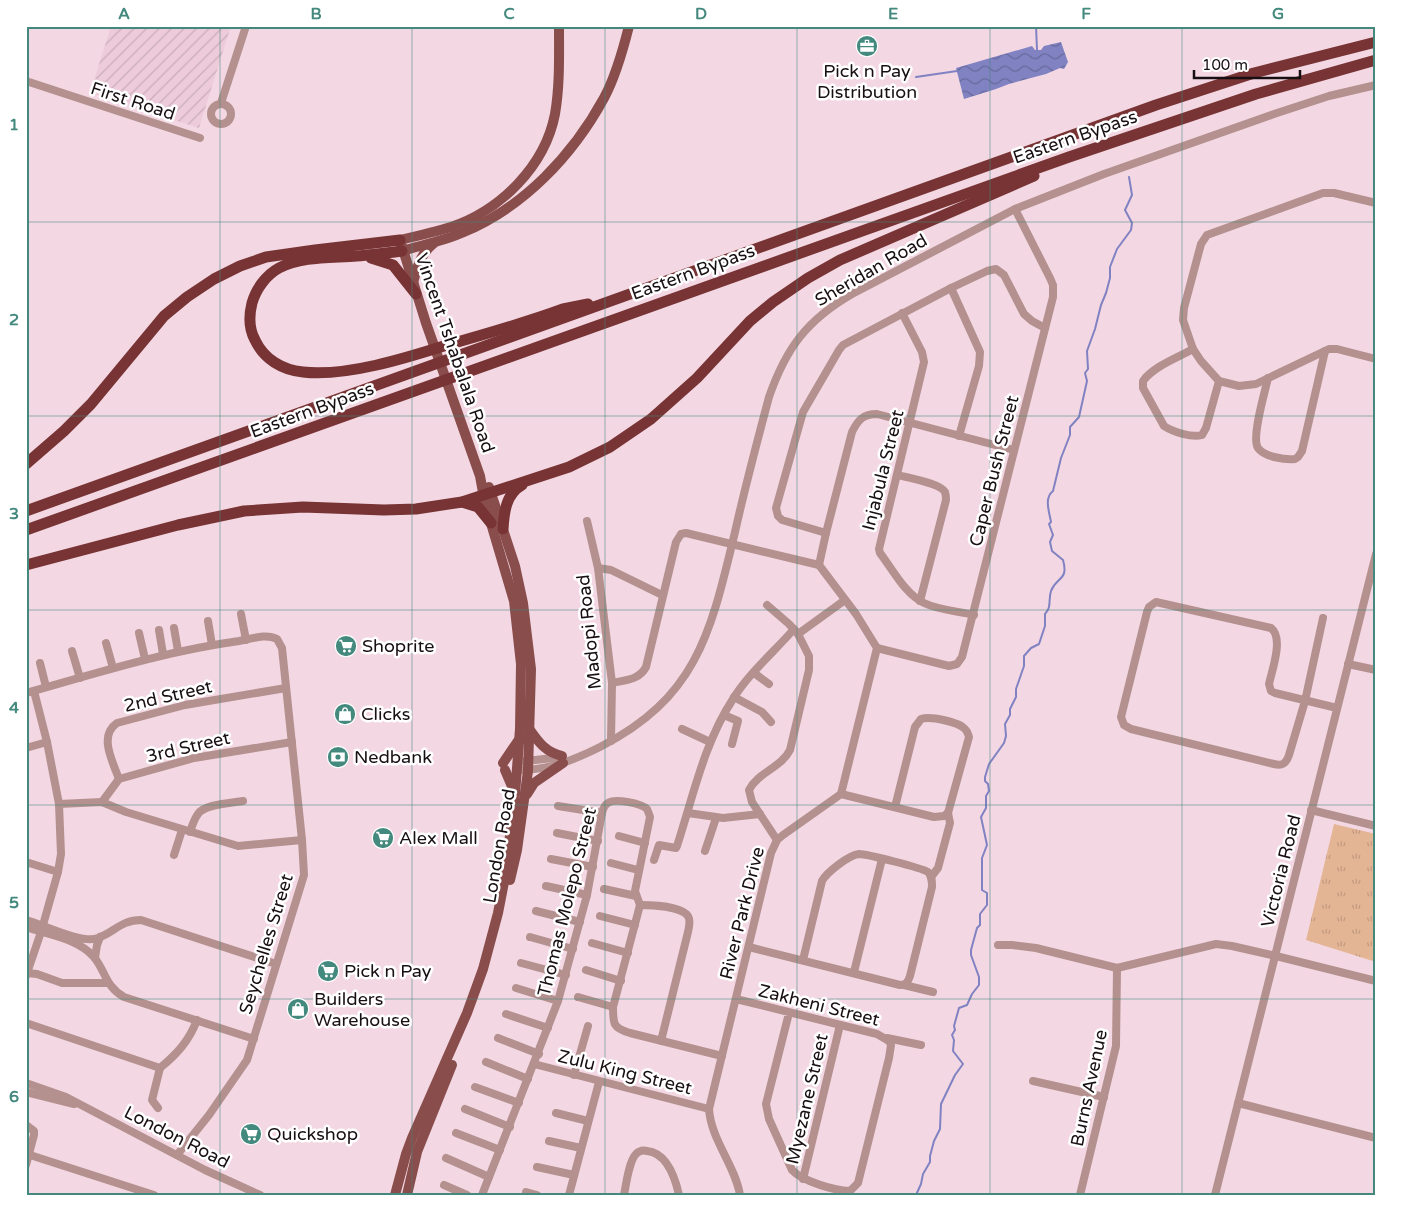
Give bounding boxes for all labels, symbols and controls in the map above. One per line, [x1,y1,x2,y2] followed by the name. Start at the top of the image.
[118,4,130,24] text: A
[310,4,322,24] text: B
[503,4,515,24] text: C
[695,4,707,24] text: D
[888,4,898,24] text: E
[1081,4,1091,24] text: F
[1272,4,1284,24] text: G
[855,34,879,58] office icon: Pick n Pay Distribution
[1194,48,1301,80] scale bar
[1202,56,1248,74] text: 100 m
[817,60,917,103] place label: Pick n Pay Distribution
[88,77,178,125] street label: First Road
[1010,105,1140,169] street label: Eastern Bypass
[9,115,19,135] text: 1
[811,229,931,311] street label: Sheridan Road
[628,239,758,305] street label: Eastern Bypass
[410,250,500,456] street label: Vincent Tshabalala Road
[9,310,19,330] text: 2
[247,377,377,443] street label: Eastern Bypass
[965,393,1023,549] street label: Caper Bush Street
[857,407,909,533] street label: Injabula Street
[9,504,19,524] text: 3
[572,573,606,691] street label: Madopi Road
[334,634,358,658] supermarket icon: Shoprite
[362,635,435,657] place label: Shoprite
[122,675,214,717] street label: 2nd Street
[9,698,19,718] text: 4
[333,702,357,726] shop icon: Clicks
[361,703,410,725] place label: Clicks
[144,727,232,767] street label: 3rd Street
[326,745,350,769] bank icon: Nedbank
[354,746,432,768] place label: Nedbank
[478,787,520,905] street label: London Road
[533,805,601,999] street label: Thomas Molepo Street
[1256,812,1306,930] street label: Victoria Road
[371,826,395,850] supermarket icon: Alex Mall
[399,827,478,849] place label: Alex Mall
[715,844,769,982] street label: River Park Drive
[234,871,298,1017] street label: Seychelles Street
[9,893,19,913] text: 5
[316,959,340,983] supermarket icon: Pick n Pay
[344,960,432,982] place label: Pick n Pay
[756,979,882,1031] street label: Zakheni Street
[314,988,410,1031] place label: Builders Warehouse
[286,997,310,1021] shop icon: Builders Warehouse
[1066,1028,1112,1148] street label: Burns Avenue
[781,1031,833,1166] street label: Myezane Street
[556,1045,695,1099] street label: Zulu King Street
[9,1087,19,1107] text: 6
[121,1101,233,1173] street label: London Road
[239,1122,263,1146] supermarket icon: Quickshop
[267,1123,358,1145] place label: Quickshop

